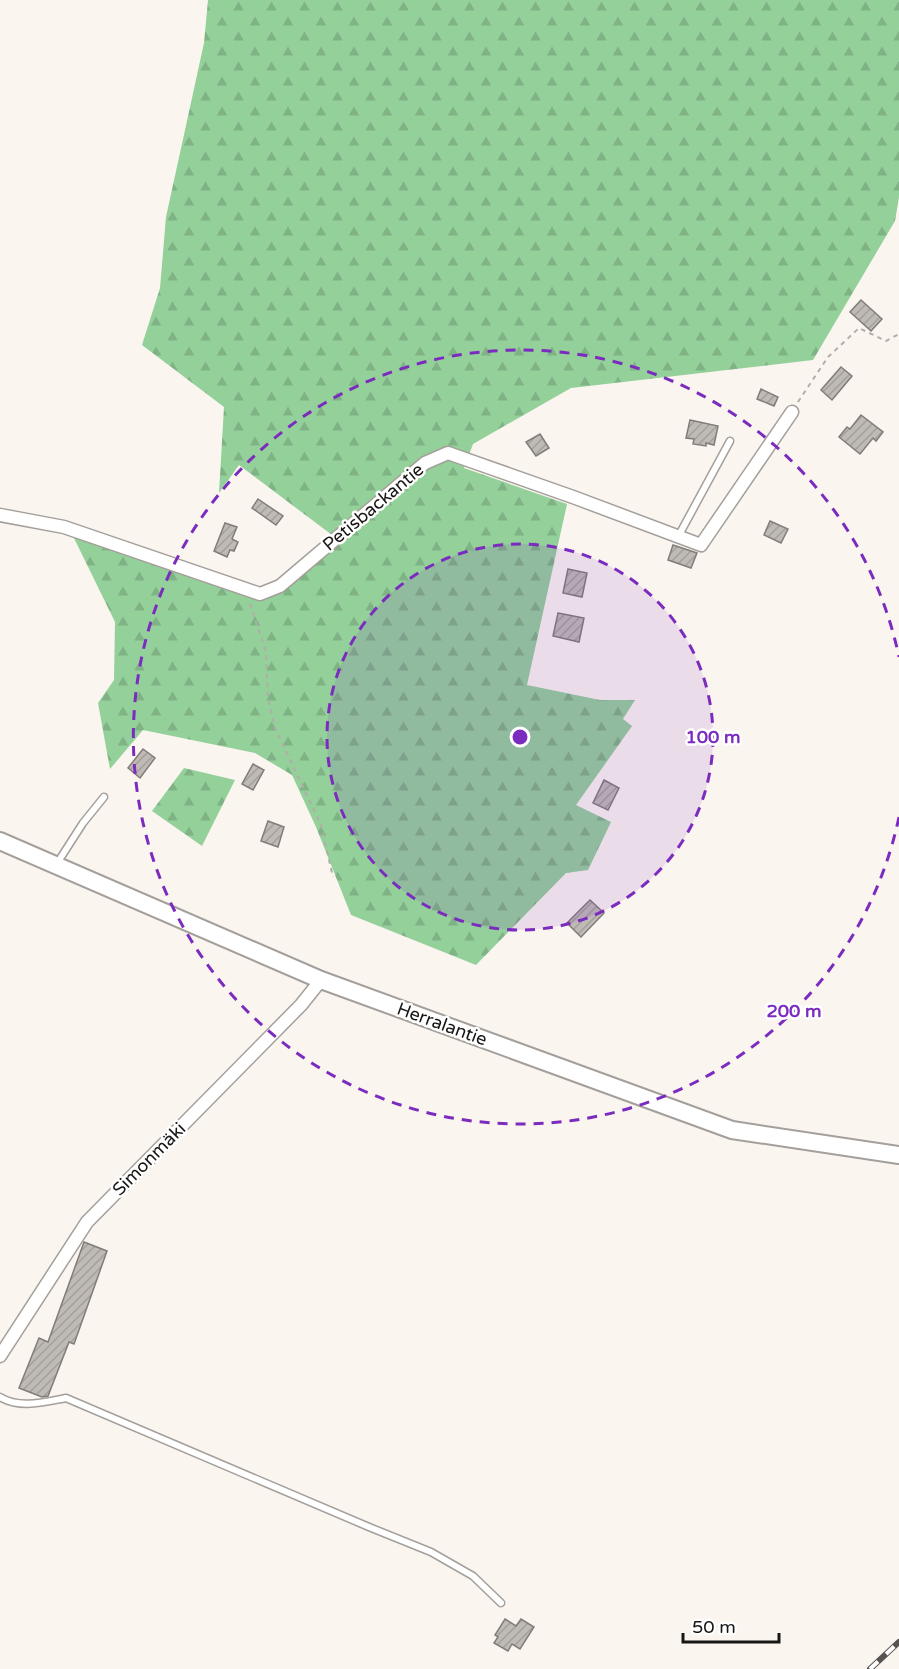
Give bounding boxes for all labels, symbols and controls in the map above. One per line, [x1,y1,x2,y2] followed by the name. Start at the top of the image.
[318,458,428,556] street label: Petisbackantie
[685,726,741,748] text: 100 m
[510,727,530,747] centre of rings
[394,998,490,1050] street label: Herralantie
[766,1000,822,1022] text: 200 m
[108,1118,190,1200] street label: Simonmäki
[683,1606,779,1644] scale bar
[692,1616,736,1638] text: 50 m

